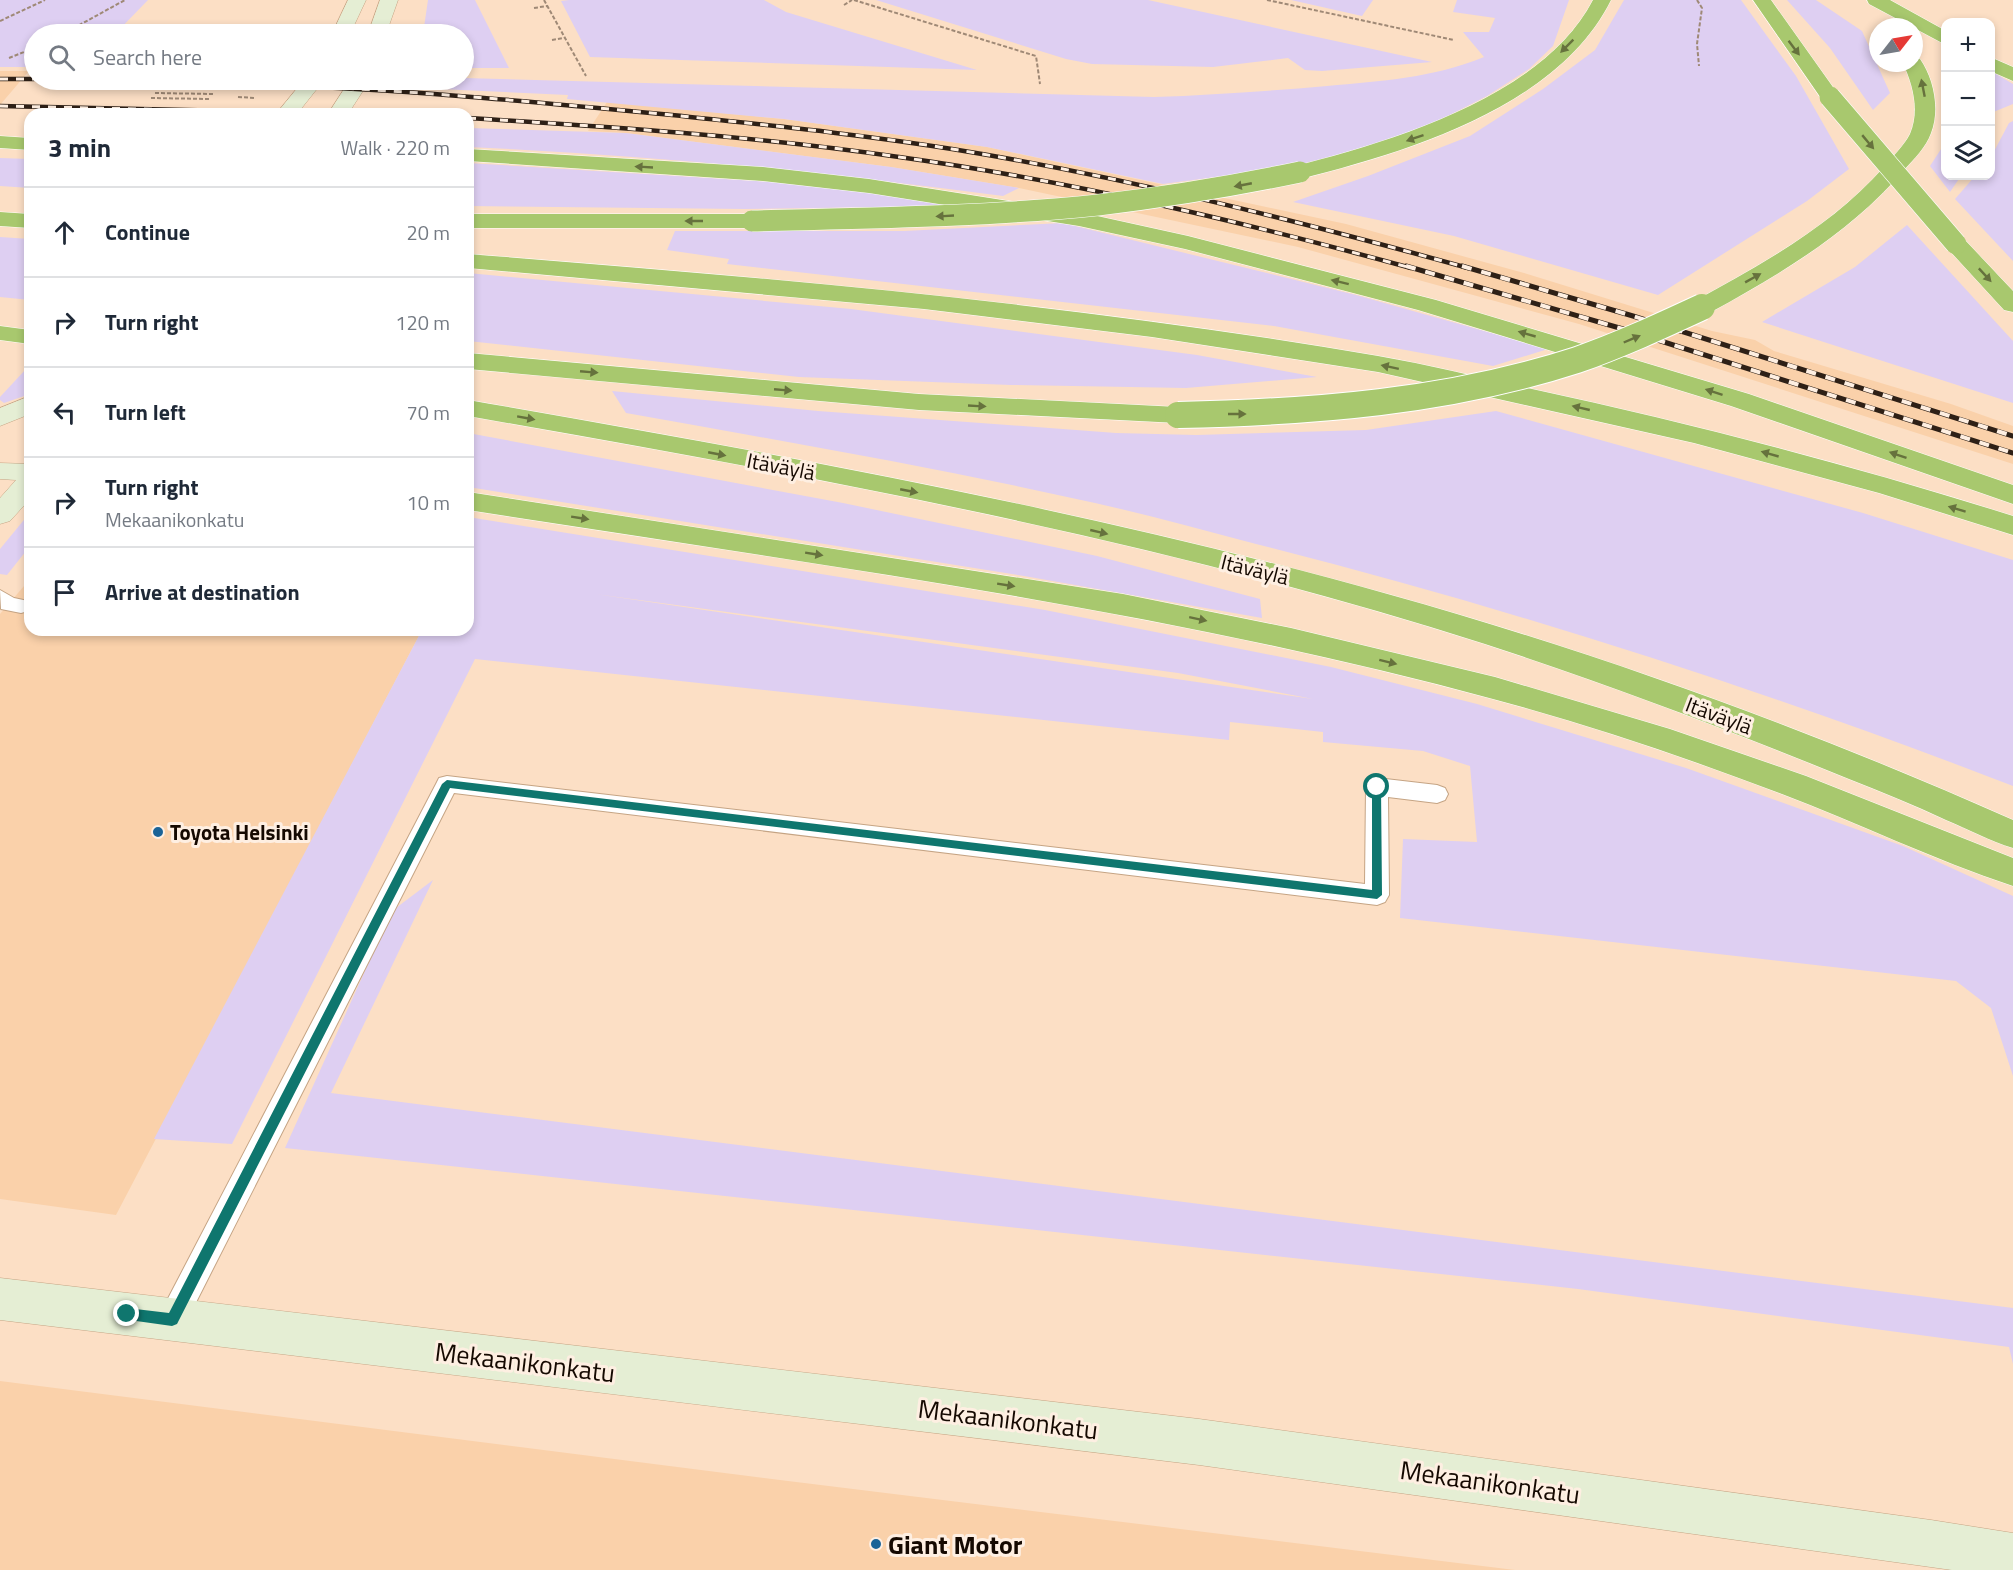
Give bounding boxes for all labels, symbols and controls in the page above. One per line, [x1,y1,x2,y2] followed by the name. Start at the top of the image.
[1869,18,1923,72] north arrow
[1941,18,1995,180] map controls
[1941,18,1995,72] button: +
[24,24,474,90] search box
[1560,39,1574,53] one-way arrow
[93,40,202,74] text: Search here
[45,41,78,74] icon: search
[1788,41,1800,56] one-way arrow
[1941,72,1995,126] button: −
[1918,79,1927,98] one-way arrow
[1941,126,1995,180] button: layers
[48,128,111,167] text: 3 min
[341,132,450,163] text: Walk · 220 m
[1406,134,1424,144] one-way arrow
[1862,134,1875,150] one-way arrow
[635,162,654,172] one-way arrow
[1233,180,1252,189] one-way arrow
[935,212,954,221] one-way arrow
[105,215,190,249] text: Continue
[48,216,81,249] icon: ahead
[684,216,703,226] one-way arrow
[406,217,450,248] text: 20 m
[1978,267,1992,282] one-way arrow
[1745,273,1762,283] one-way arrow
[1330,277,1348,286] one-way arrow
[105,305,199,339] text: Turn right
[48,306,81,339] icon: right
[395,307,450,338] text: 120 m
[1518,329,1536,338] one-way arrow
[1624,335,1641,344] one-way arrow
[1380,362,1399,371] one-way arrow
[580,367,599,377] one-way arrow
[774,385,793,395] one-way arrow
[1705,387,1723,396] one-way arrow
[105,395,186,429] text: Turn left
[48,396,81,429] icon: left
[406,397,450,428] text: 70 m
[968,401,987,410] one-way arrow
[1571,402,1590,412] one-way arrow
[1227,409,1246,419] one-way arrow
[516,414,535,423] one-way arrow
[744,444,818,488] street label: Itäväylä
[1761,449,1779,459] one-way arrow
[708,450,727,459] one-way arrow
[1889,450,1907,459] one-way arrow
[105,470,199,504] text: Turn right
[48,486,81,519] icon: right
[406,487,450,518] text: 10 m
[899,487,918,496] one-way arrow
[105,504,244,535] text: Mekaanikonkatu
[1948,504,1966,513] one-way arrow
[571,514,590,523] one-way arrow
[1090,527,1109,537] one-way arrow
[1218,545,1293,593] street label: Itäväylä
[804,550,823,559] one-way arrow
[105,575,300,609] text: Arrive at destination
[48,576,81,609] icon: arrive
[997,581,1016,590] one-way arrow
[1189,615,1208,624] one-way arrow
[1379,658,1398,668] one-way arrow
[1681,688,1757,742] street label: Itäväylä
[1363,773,1389,799] route start
[170,816,309,848] place label: Toyota Helsinki
[151,825,165,839] marker: Toyota Helsinki
[113,1300,139,1326] route end
[433,1332,617,1392] street label: Mekaanikonkatu
[916,1389,1100,1449] street label: Mekaanikonkatu
[1398,1450,1582,1514] street label: Mekaanikonkatu
[888,1525,1023,1564] place label: Giant Motor
[869,1537,883,1551] marker: Giant Motor

